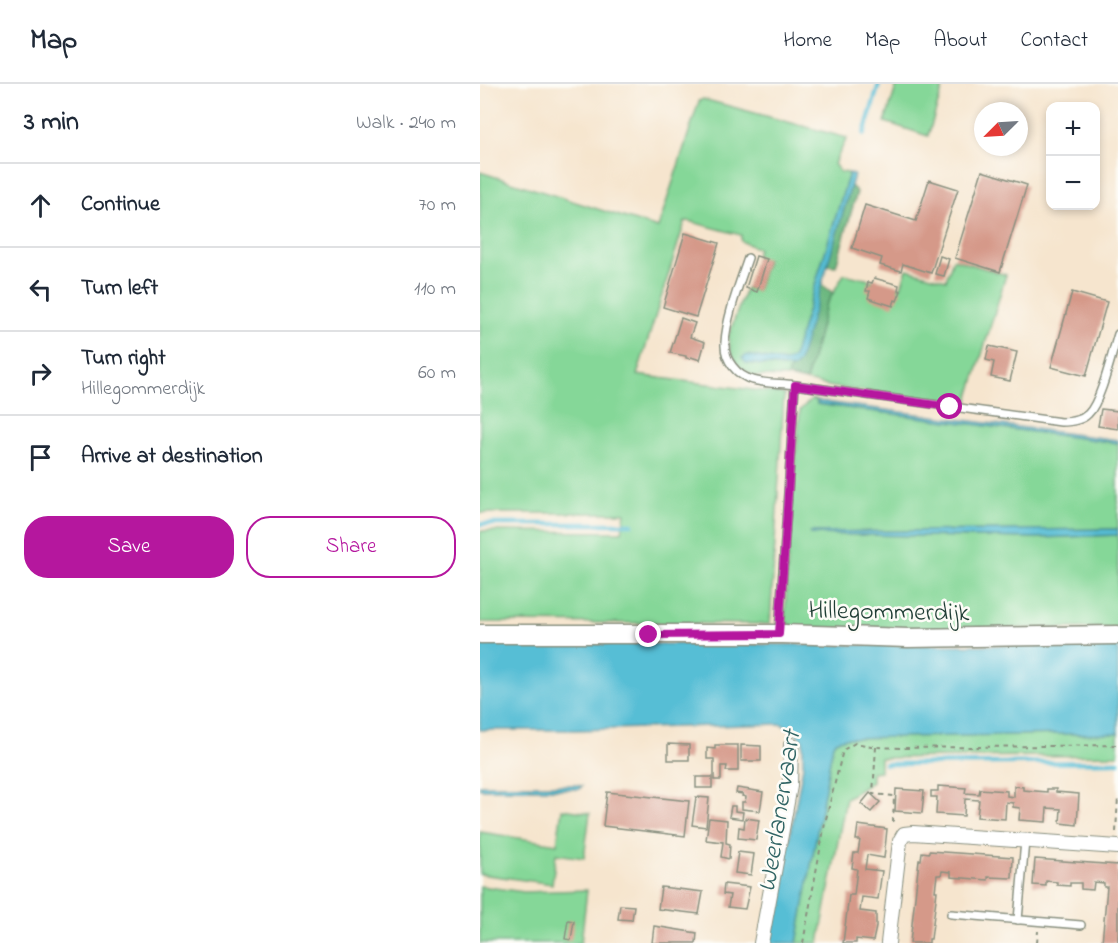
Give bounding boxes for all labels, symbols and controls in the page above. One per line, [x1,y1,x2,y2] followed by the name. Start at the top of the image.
[30,21,77,62] text: Map
[783,26,832,56] text: Home
[865,26,900,56] text: Map
[933,26,987,56] text: About
[1020,26,1088,56] text: Contact
[974,102,1028,156] north arrow
[1046,102,1100,210] map controls
[1046,102,1100,156] button: +
[24,104,79,142] text: 3 min
[356,109,456,138] text: Walk · 240 m
[1046,156,1100,210] button: −
[24,189,57,222] icon: ahead
[81,189,160,221] text: Continue
[419,191,456,220] text: 70 m
[24,273,57,306] icon: left
[81,273,158,305] text: Turn left
[414,275,456,304] text: 110 m
[81,343,166,375] text: Turn right
[24,357,57,390] icon: right
[418,359,456,388] text: 60 m
[81,375,205,404] text: Hillegommerdijk
[936,393,962,419] route start
[24,441,57,474] icon: arrive
[81,441,263,473] text: Arrive at destination
[24,516,234,578] button: Save
[246,516,456,578] button: Share
[808,593,971,633] street label: Hillegommerdijk
[635,621,661,647] route end
[748,725,813,895] water label: Weerlanervaart

